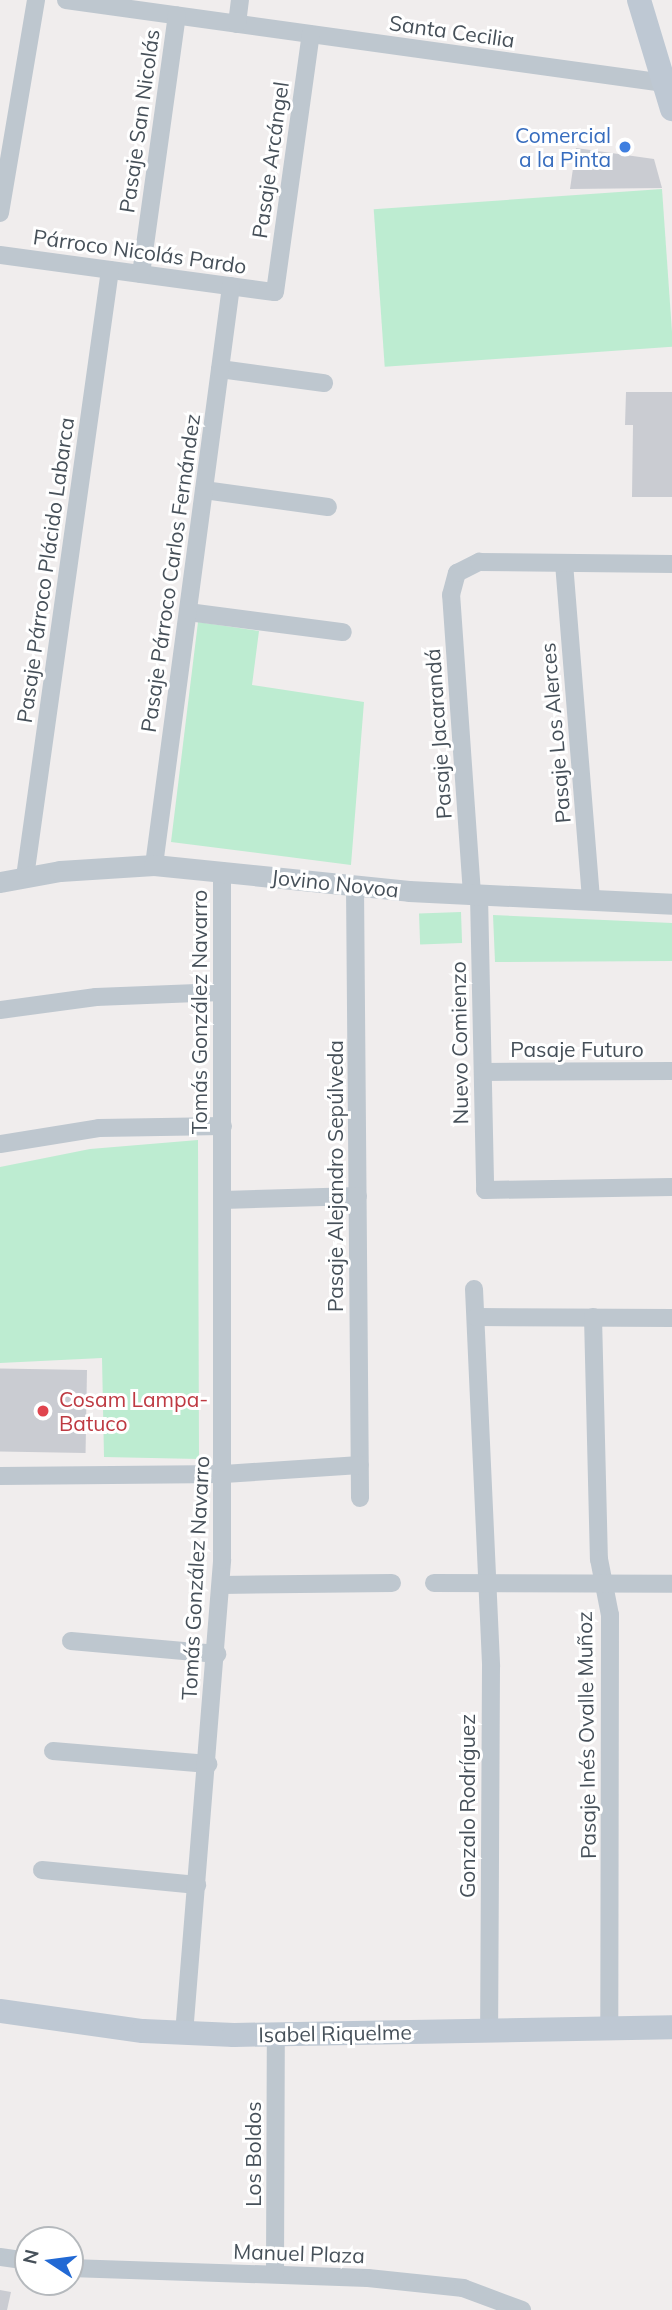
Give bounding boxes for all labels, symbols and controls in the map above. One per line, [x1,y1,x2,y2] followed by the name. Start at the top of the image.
[388,10,516,52] street label: Santa Cecilia
[114,28,164,214] street label: Pasaje San Nicolás
[247,80,293,240] street label: Pasaje Arcángel
[515,122,611,172] place label: Comercial a la Pinta
[617,139,633,155] marker: Comercial a la Pinta
[32,224,248,278] street label: Párroco Nicolás Pardo
[135,412,205,734] street label: Pasaje Párroco Carlos Fernández
[11,416,79,724] street label: Pasaje Párroco Plácido Labarca
[535,642,575,824] street label: Pasaje Los Alerces
[419,648,457,820] street label: Pasaje Jacarandá
[270,864,400,902] street label: Jovino Novoa
[186,890,212,1134] street label: Tomás González Navarro
[445,961,473,1125] street label: Nuevo Comienzo
[510,1036,644,1062] street label: Pasaje Futuro
[322,1040,348,1312] street label: Pasaje Alejandro Sepúlveda
[59,1386,208,1436] place label: Cosam Lampa- Batuco
[33,1401,53,1421] marker: Cosam Lampa- Batuco
[176,1455,214,1701] street label: Tomás González Navarro
[571,1611,601,1859] street label: Pasaje Inés Ovalle Muñoz
[454,1714,480,1898] street label: Gonzalo Rodríguez
[258,2019,412,2047] street label: Isabel Riquelme
[240,2101,266,2207] street label: Los Boldos
[14,2226,84,2296] north arrow
[233,2238,365,2268] street label: Manuel Plaza
[17,2247,44,2266] text: N

